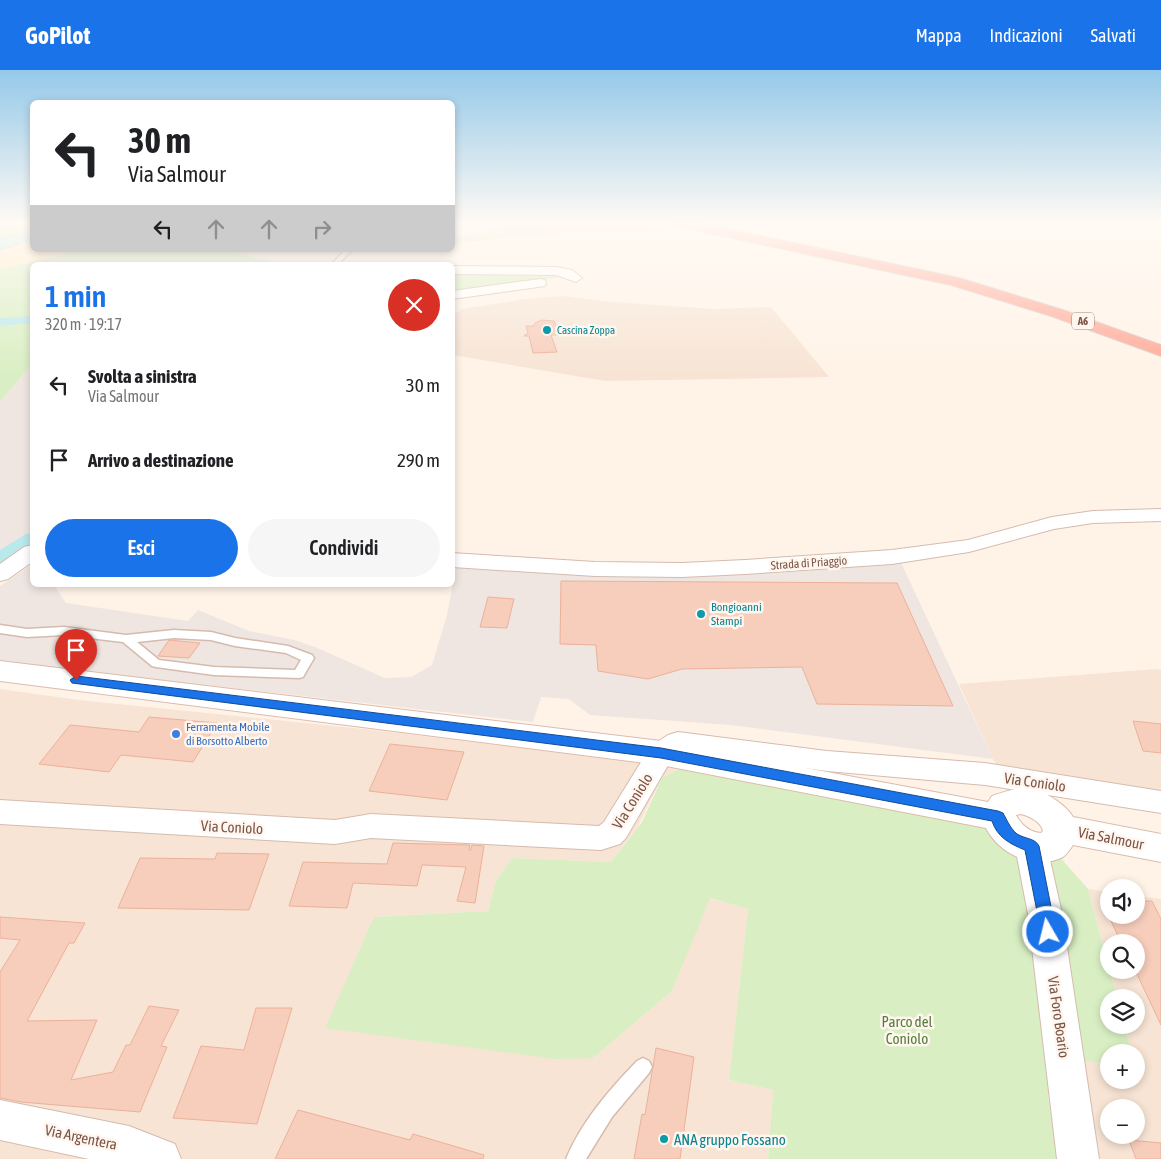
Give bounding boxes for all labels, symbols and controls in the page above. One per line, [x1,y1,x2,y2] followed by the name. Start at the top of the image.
[25,22,90,49] text: GoPilot
[916,25,962,46] text: Mappa
[990,25,1063,46] text: Indicazioni
[1091,25,1136,46] text: Salvati
[45,120,110,185] icon: left
[128,120,191,160] text: 30 m
[128,161,226,187] text: Via Salmour
[149,215,177,243] icon: left
[202,215,230,243] icon: ahead
[255,215,283,243] icon: ahead
[308,215,336,243] icon: right
[45,279,106,313] text: 1 min
[388,279,440,331] button: close
[1072,312,1094,330] road number: A6
[45,315,122,333] text: 320 m · 19:17
[541,324,553,336] marker: Cascina Zoppa
[557,324,615,336] place label: Cascina Zoppa
[88,365,197,387] text: Svolta a sinistra
[45,371,73,399] icon: left
[406,374,440,396] text: 30 m
[88,387,159,405] text: Via Salmour
[45,446,73,474] icon: arrive
[88,449,234,471] text: Arrivo a destinazione
[397,449,440,471] text: 290 m
[45,519,238,577] button: Esci
[248,519,440,577] button: Condividi
[770,553,848,573] street label: Strada di Priaggio
[711,600,762,628] place label: Bongioanni Stampi
[695,608,707,620] marker: Bongioanni Stampi
[55,629,97,680] pin
[62,636,90,664] icon: arrive
[186,720,270,748] place label: Ferramenta Mobile di Borsotto Alberto
[170,728,182,740] marker: Ferramenta Mobile di Borsotto Alberto
[1003,769,1067,795] street label: Via Coniolo
[608,770,656,832] street label: Via Coniolo
[200,817,264,837] street label: Via Coniolo
[1077,823,1146,853] street label: Via Salmour
[1100,879,1145,1144] map controls
[1100,879,1145,924] button: sound
[1021,905,1073,957] position arrow
[1100,934,1145,979] button: search
[1045,975,1073,1059] street label: Via Foro Boario
[1100,989,1145,1034] button: layers
[881,1013,933,1047] park label: Parco del Coniolo
[1100,1044,1145,1089] button: +
[1100,1099,1145,1144] button: −
[43,1121,119,1153] street label: Via Argentera
[674,1131,786,1148] place label: ANA gruppo Fossano
[658,1133,670,1145] marker: ANA gruppo Fossano

